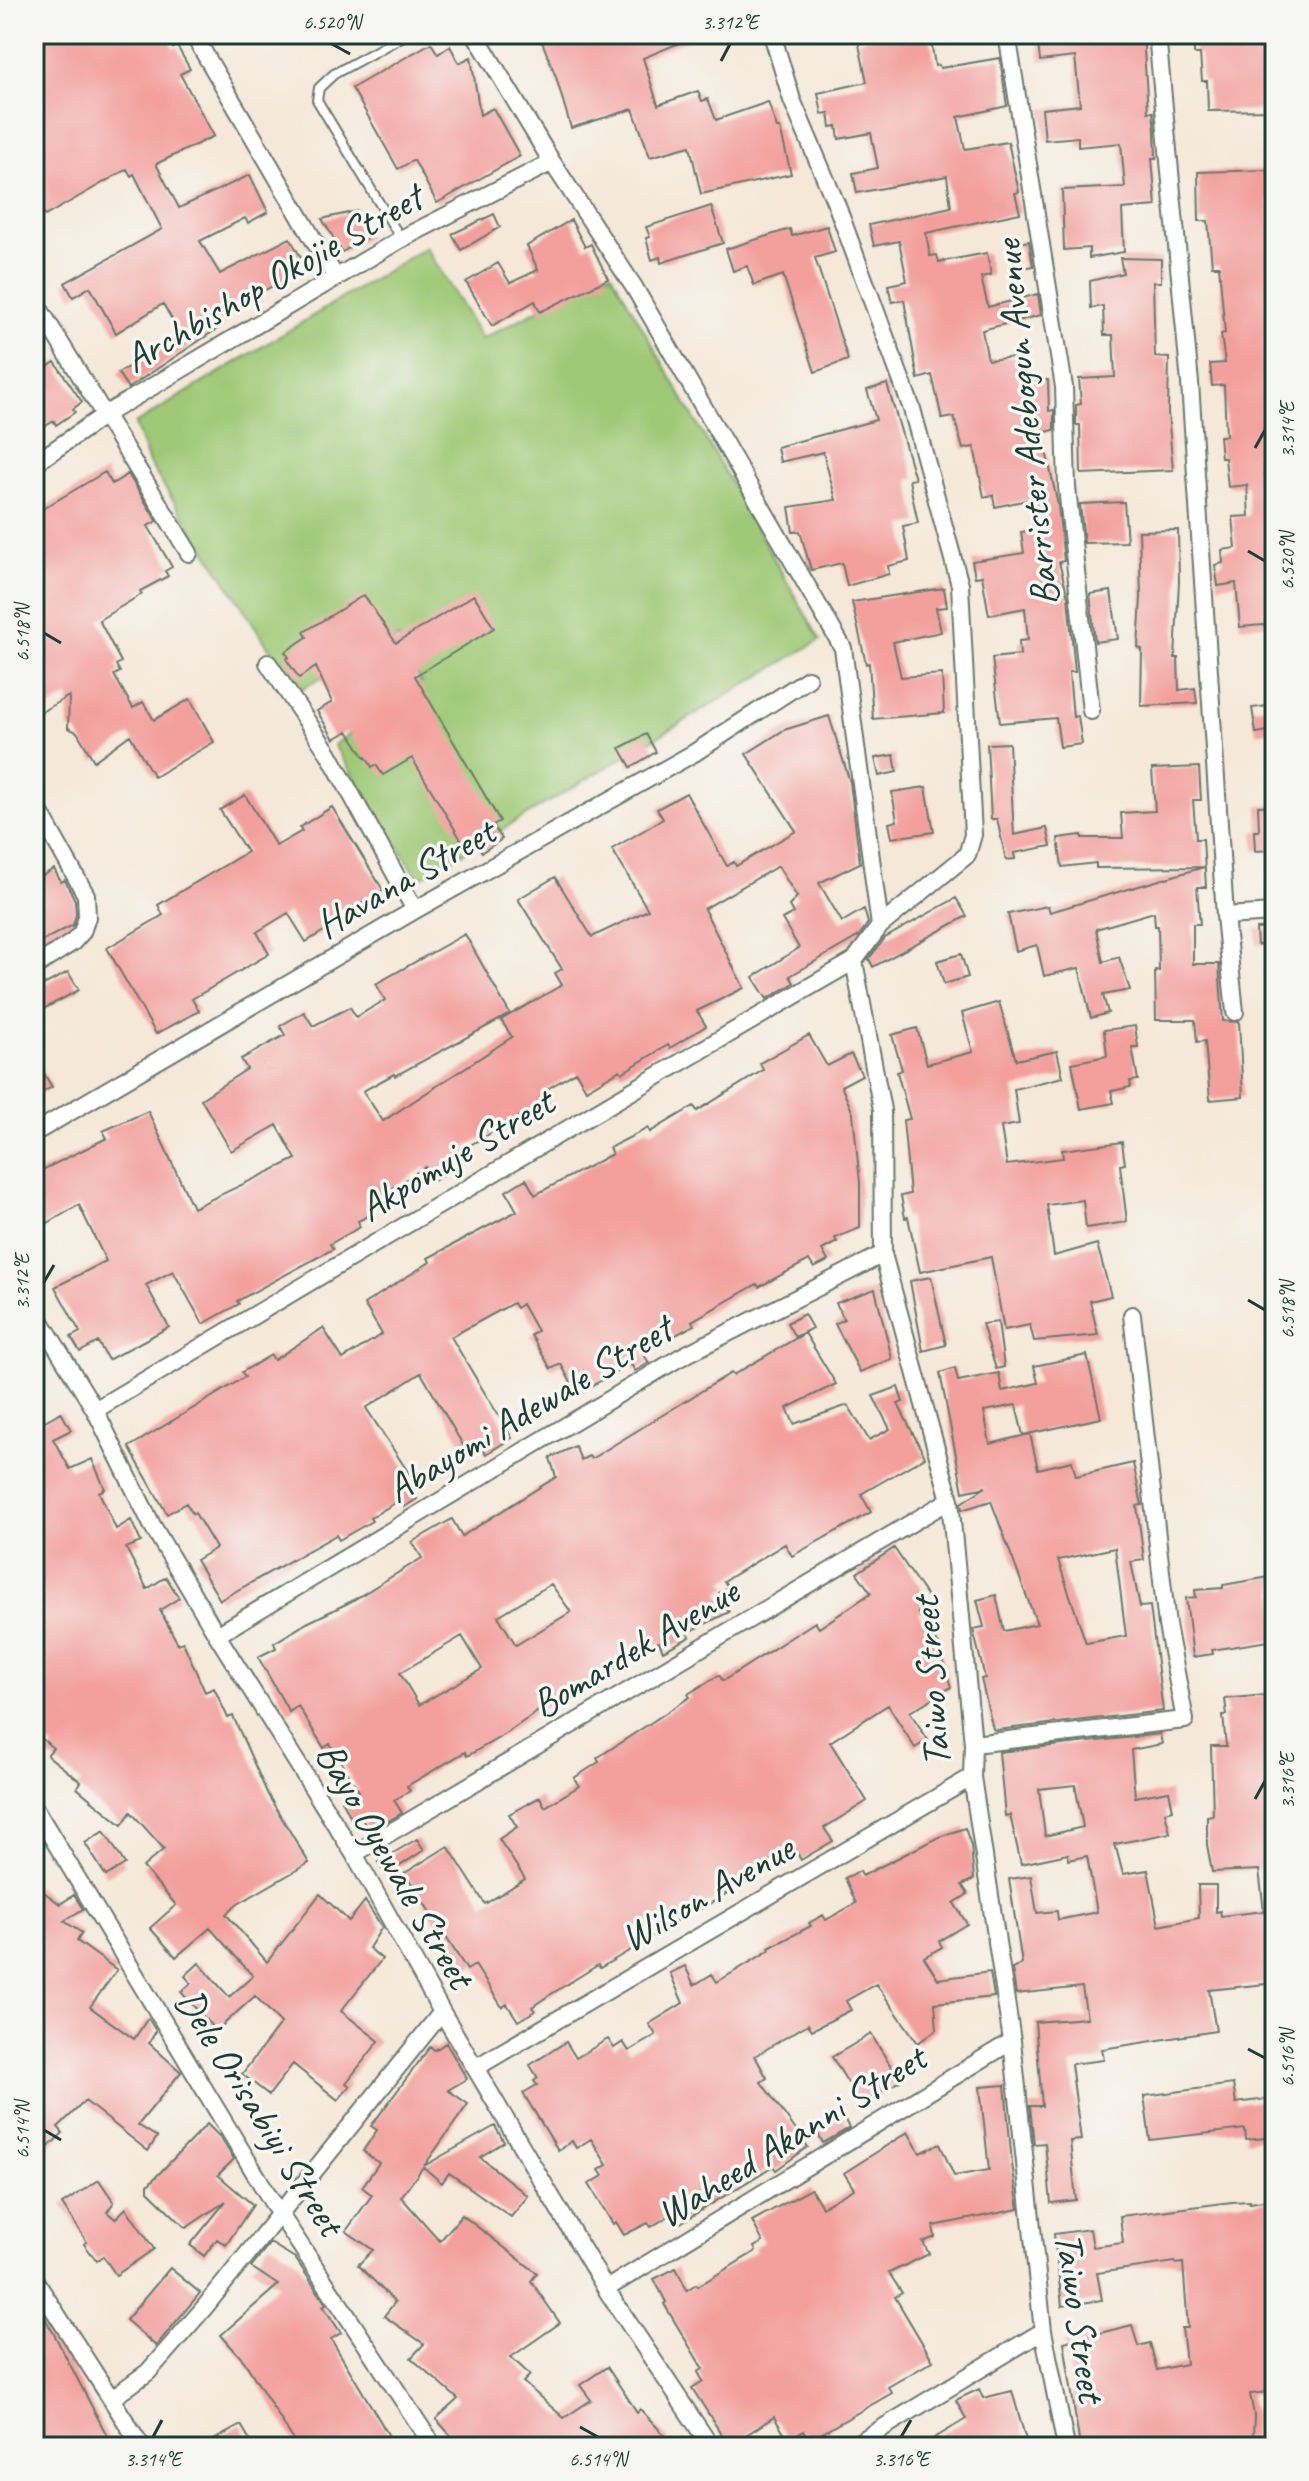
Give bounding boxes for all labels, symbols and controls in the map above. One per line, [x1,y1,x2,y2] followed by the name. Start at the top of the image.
[303,10,364,35] text: 6.520°N
[702,10,761,35] text: 3.312°E
[115,170,436,384] street label: Archbishop Okojie Street
[982,235,1070,608] street label: Barrister Adebogun Avenue
[1275,399,1300,458] text: 3.314°E
[1275,529,1300,590] text: 6.520°N
[10,601,35,662] text: 6.518°N
[306,805,507,949] street label: Havana Street
[350,1075,566,1233] street label: Akpomuje Street
[10,1251,35,1310] text: 3.312°E
[1275,1278,1300,1339] text: 6.518°N
[377,1301,686,1514] street label: Abayomi Adewale Street
[522,1565,750,1729] street label: Bomardek Avenue
[900,1591,962,1769] street label: Taiwo Street
[305,1733,487,2000] street label: Bayo Oyewale Street
[1275,1750,1300,1809] text: 3.316°E
[612,1822,805,1963] street label: Wilson Avenue
[164,1980,358,2248] street label: Dele Orisabiyi Street
[1275,2026,1300,2087] text: 6.516°N
[647,2031,938,2239] street label: Waheed Akanni Street
[10,2098,35,2159] text: 6.514°N
[1043,2229,1117,2409] street label: Taiwo Street
[125,2447,184,2472] text: 3.314°E
[569,2447,630,2472] text: 6.514°N
[873,2447,932,2472] text: 3.316°E

